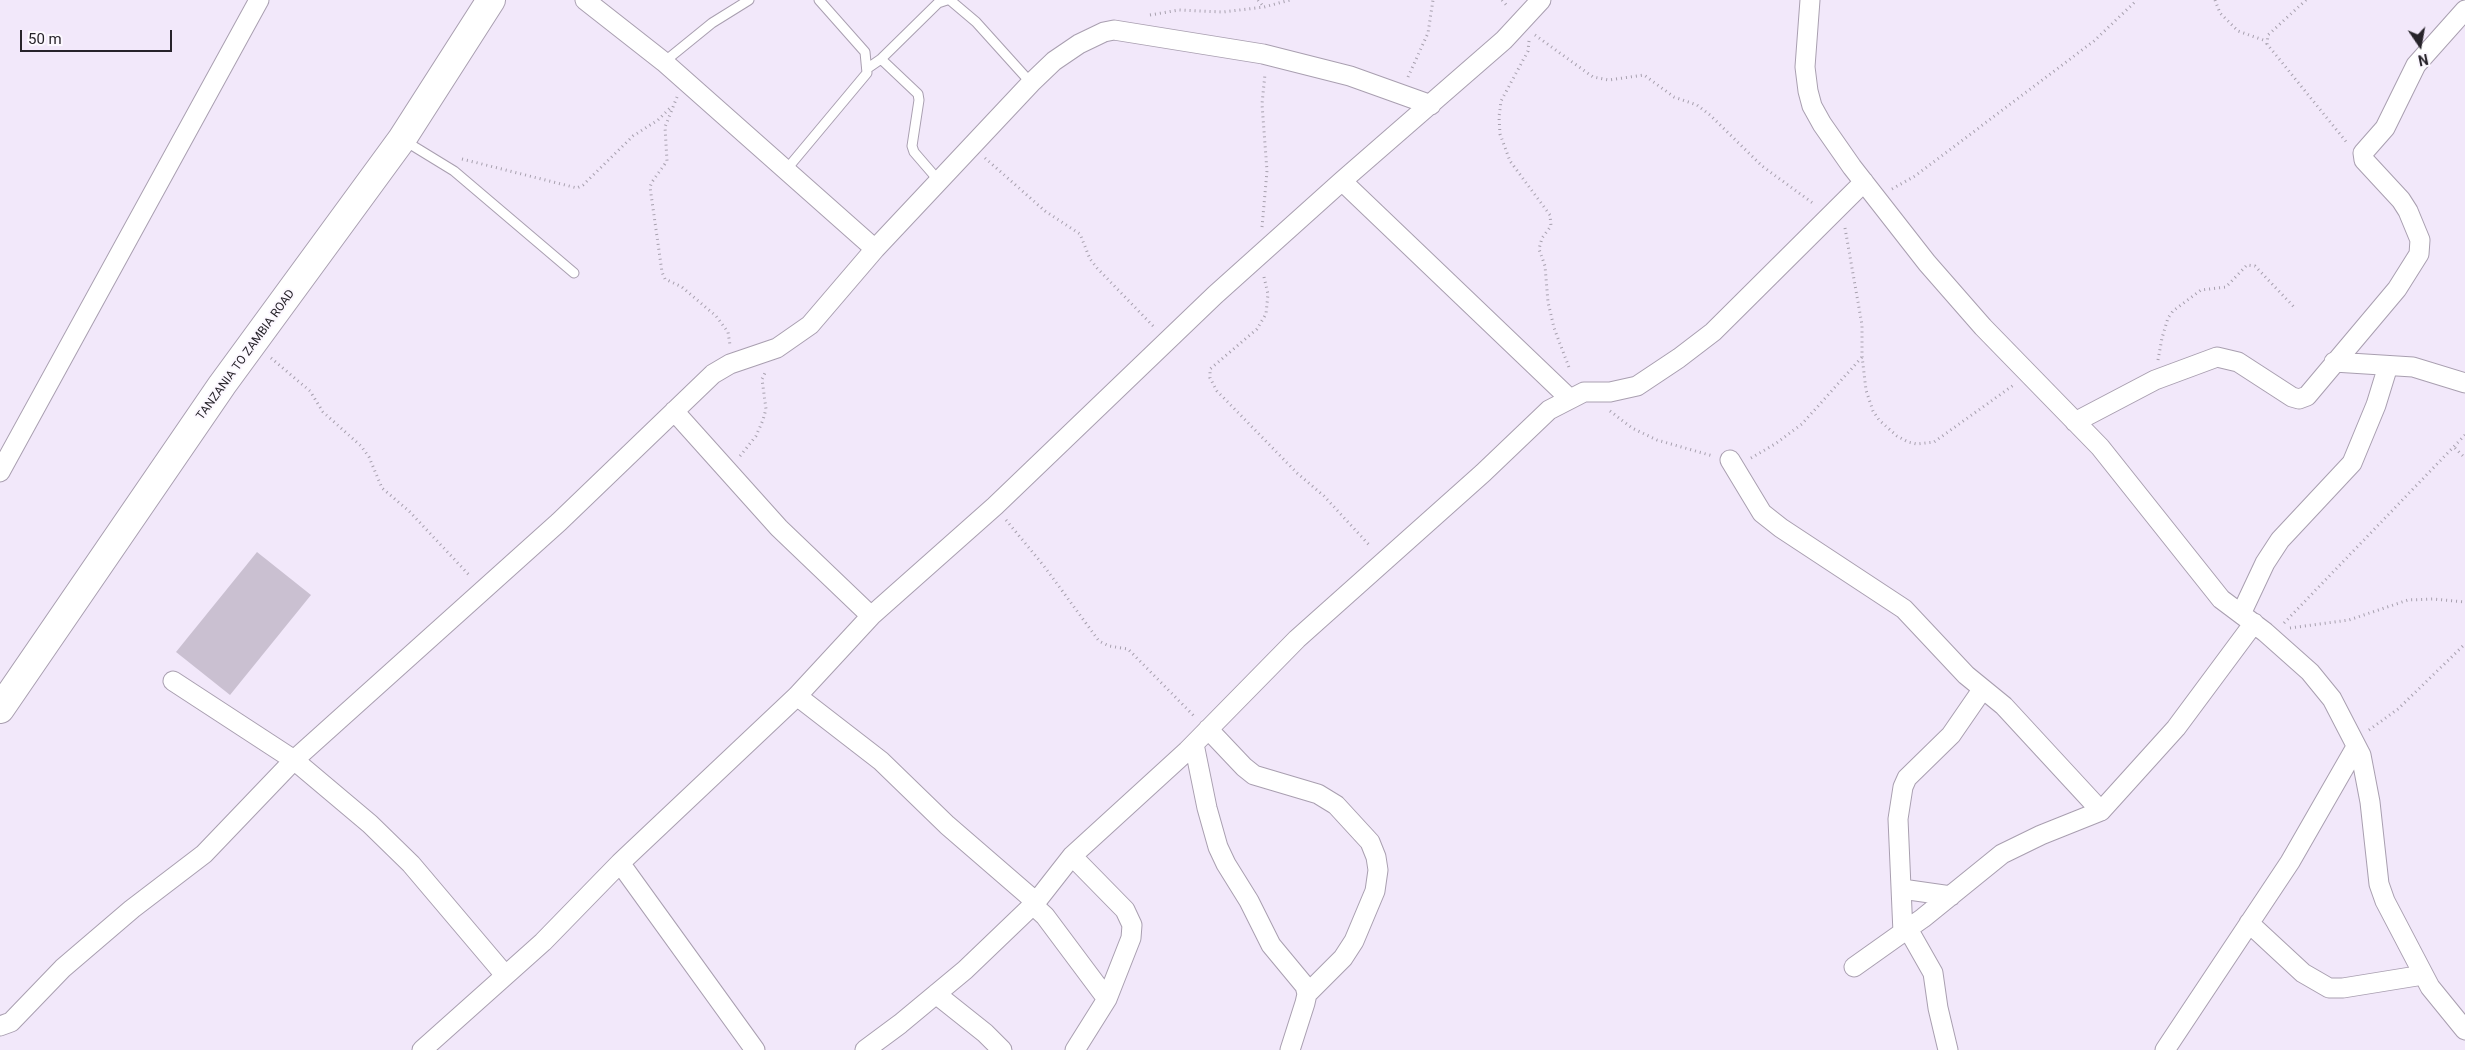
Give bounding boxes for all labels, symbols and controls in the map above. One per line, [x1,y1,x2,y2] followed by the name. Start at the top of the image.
[22,20,175,52] scale bar
[2395,20,2445,70] north arrow
[28,30,62,48] text: 50 m
[2417,51,2430,69] text: N
[194,287,298,423] street label: TANZANIA TO ZAMBIA ROAD

